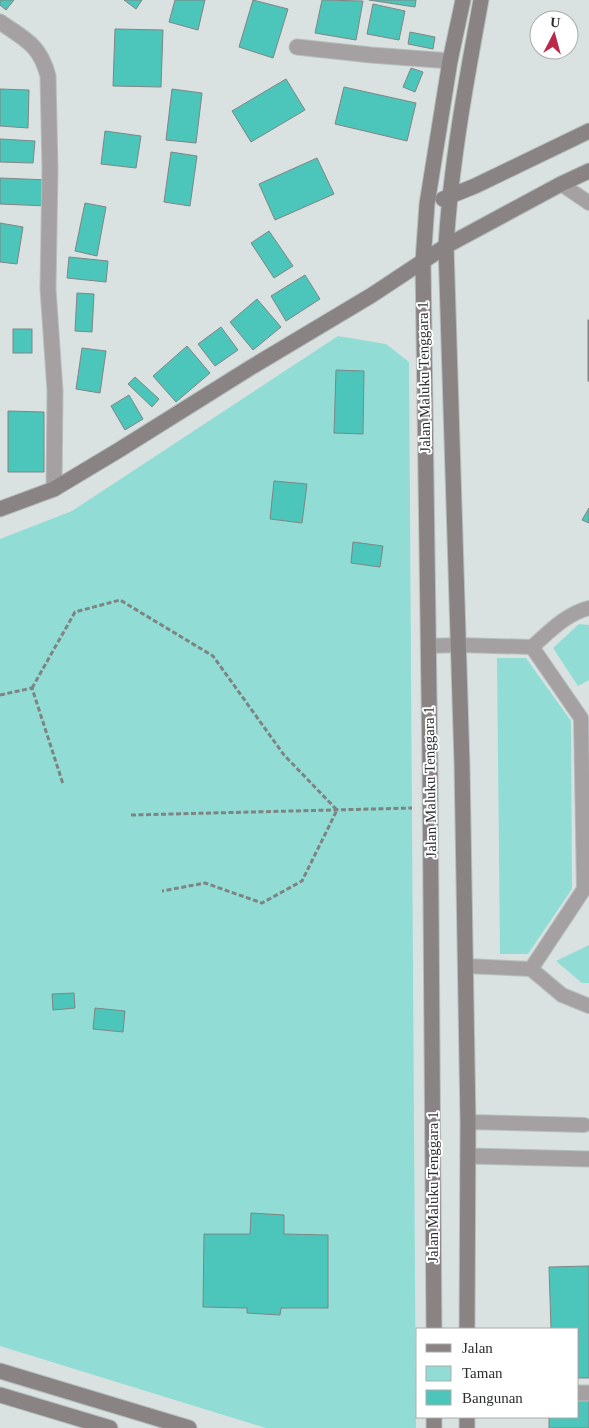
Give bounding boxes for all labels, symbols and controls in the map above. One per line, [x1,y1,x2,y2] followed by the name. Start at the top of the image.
[529,10,579,60] north arrow
[549,15,561,31] text: U
[415,301,433,453] street label: Jalan Maluku Tenggara 1
[421,706,439,858] street label: Jalan Maluku Tenggara 1
[425,1111,441,1263] street label: Jalan Maluku Tenggara 1
[416,1328,579,1418] legend
[462,1340,493,1356] text: Jalan
[462,1365,503,1381] text: Taman
[462,1390,523,1406] text: Bangunan

